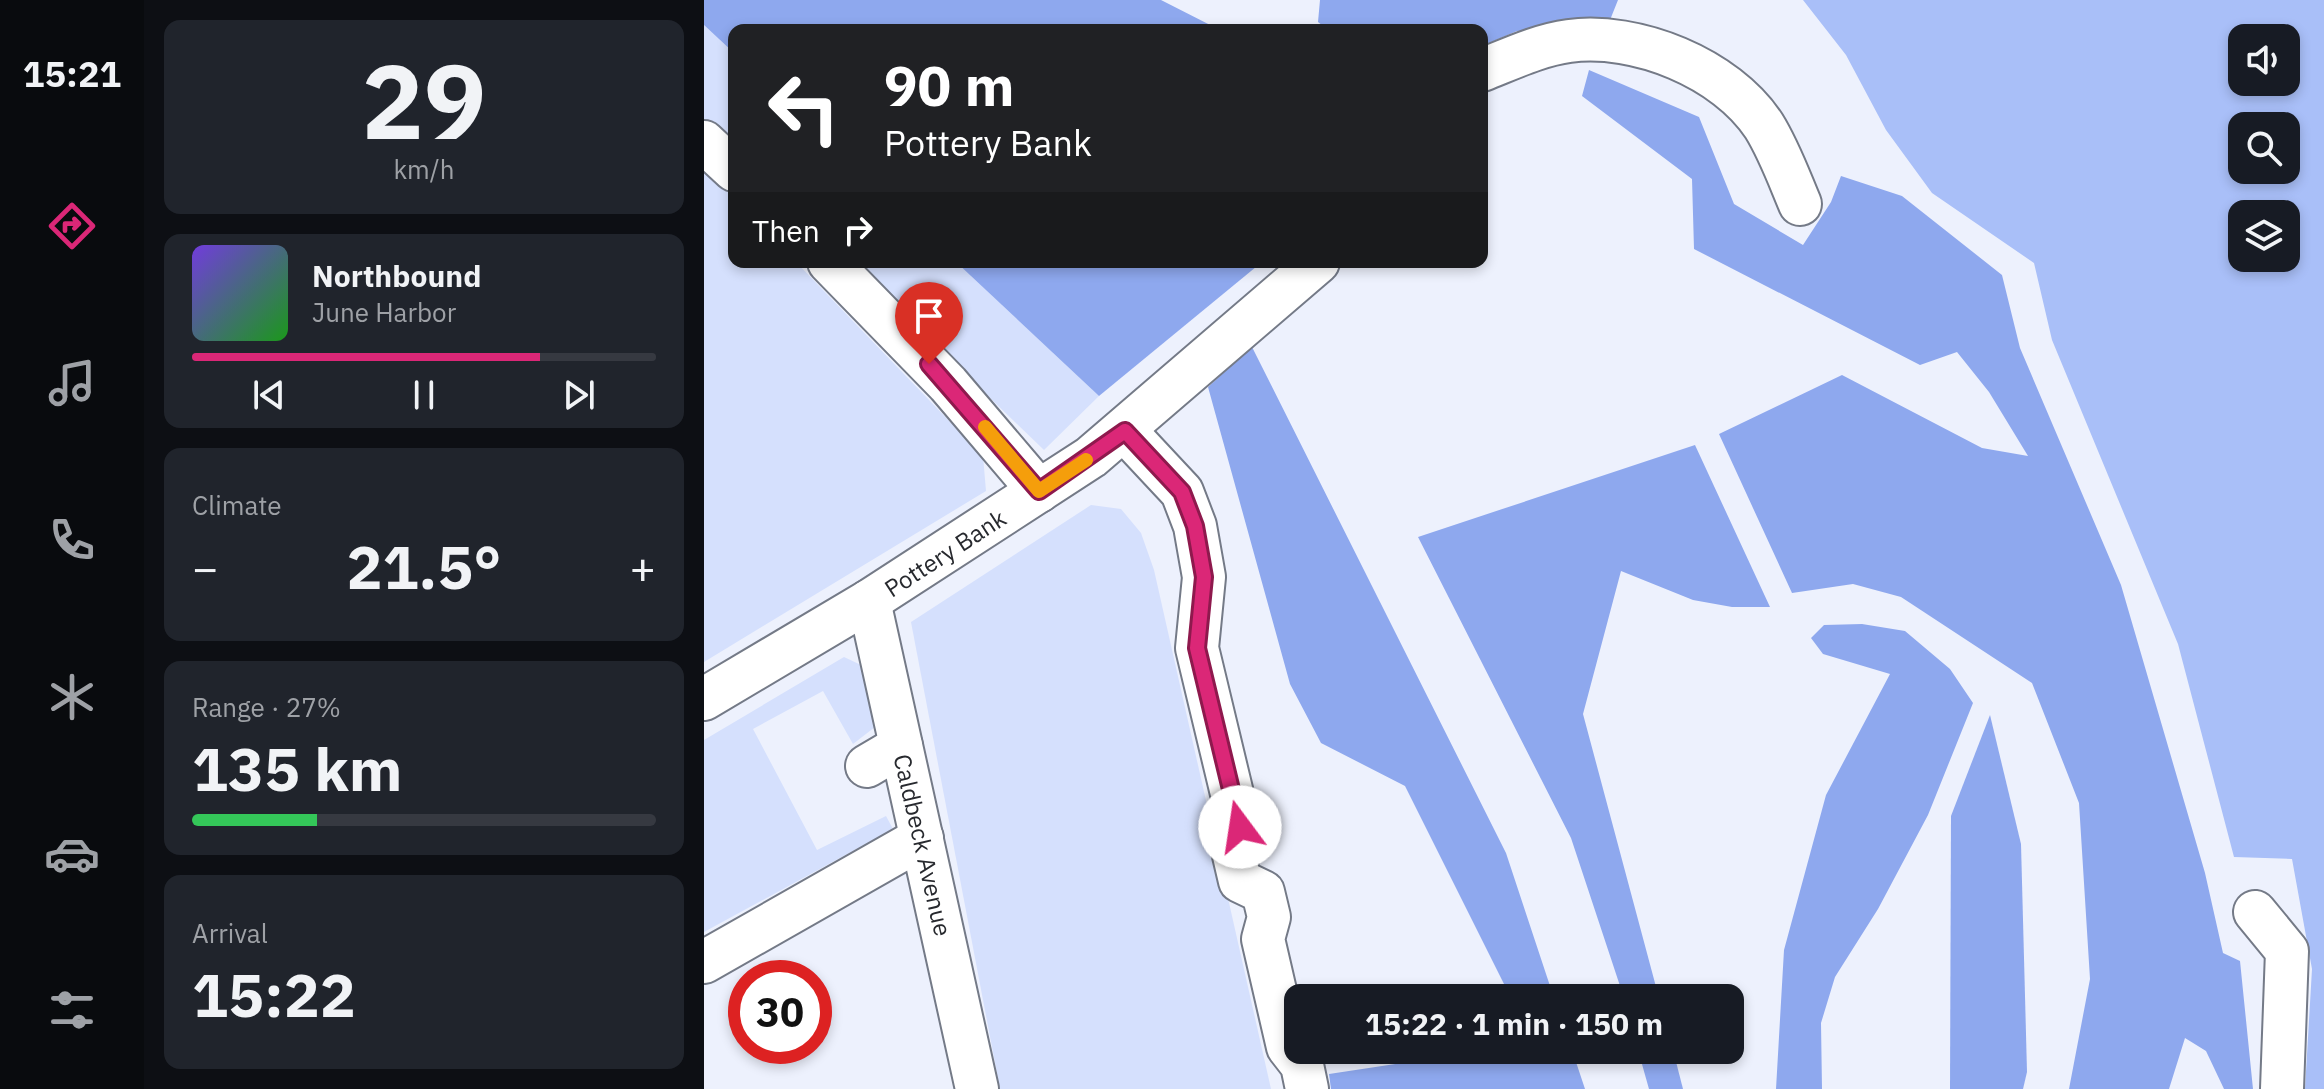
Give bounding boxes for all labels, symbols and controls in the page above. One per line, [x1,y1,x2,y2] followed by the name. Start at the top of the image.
[2228,24,2300,272] map controls
[2228,24,2300,96] button: sound
[362,32,486,168] text: 29
[884,49,1014,121] text: 90 m
[23,50,121,97] text: 15:21
[752,56,856,160] icon: left
[2228,112,2300,184] button: search
[884,119,1092,166] text: Pottery Bank
[393,152,455,186] text: km/h
[44,198,100,254] icon: directions
[2228,200,2300,272] button: layers
[836,208,880,252] icon: right
[752,211,820,250] text: Then
[312,256,481,295] text: Northbound
[895,282,963,364] pin
[907,294,951,338] icon: arrive
[312,295,456,329] text: June Harbor
[44,355,100,411] icon: music
[247,373,291,417] icon: previous
[402,373,446,417] icon: pause
[557,373,601,417] icon: next
[192,488,282,522] text: Climate
[878,502,1012,604] street label: Pottery Bank
[44,512,100,568] icon: phone
[347,527,501,606] text: 21.5°
[192,539,218,596] text: −
[630,539,656,596] text: +
[44,669,100,725] icon: climate
[192,690,341,724] text: Range · 27%
[192,729,402,808] text: 135 km
[887,751,959,939] street label: Caldbeck Avenue
[1198,785,1282,869] position arrow
[44,826,100,882] icon: car
[192,916,268,950] text: Arrival
[192,955,356,1034] text: 15:22
[728,960,832,1064] speed limit sign: 30
[44,982,100,1038] icon: filters
[1365,1004,1663,1043] text: 15:22 · 1 min · 150 m

